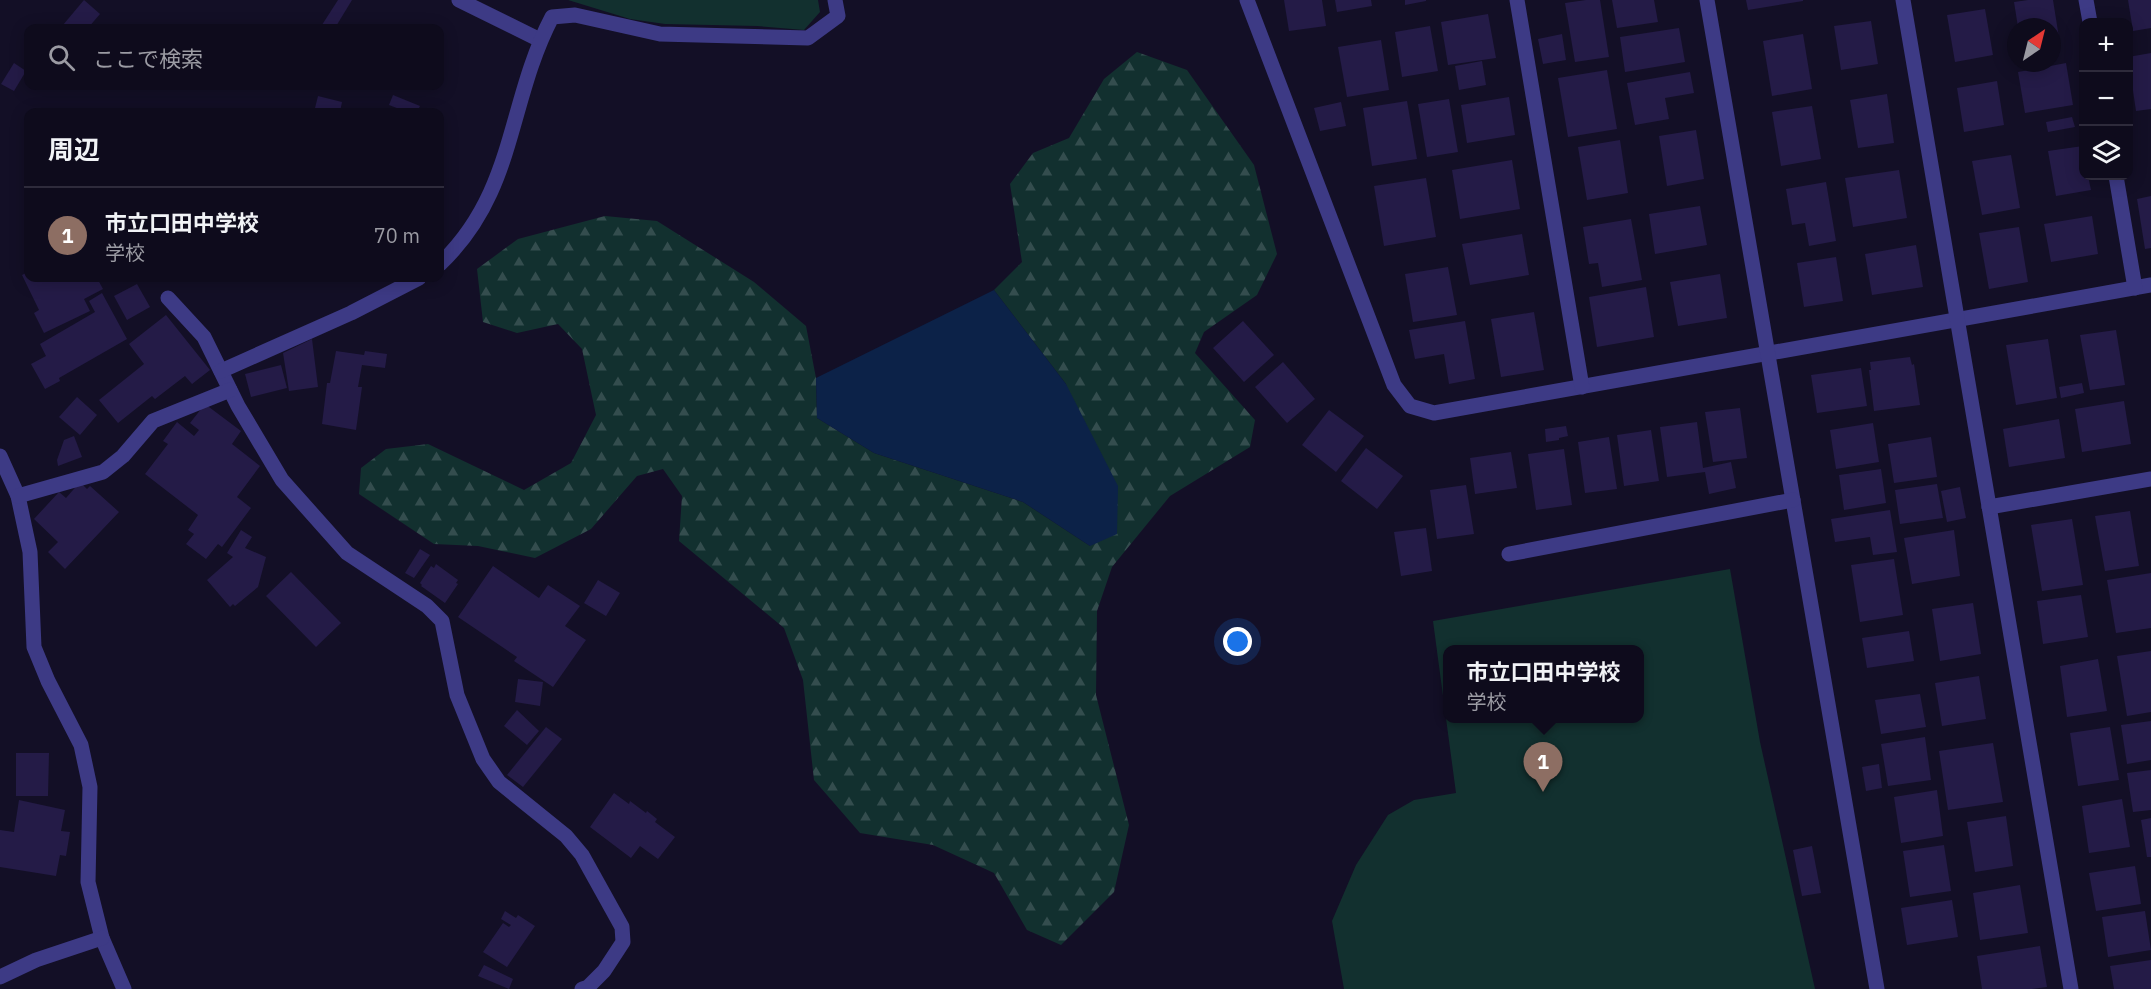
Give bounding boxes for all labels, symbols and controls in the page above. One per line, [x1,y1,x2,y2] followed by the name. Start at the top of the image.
[2007,18,2061,72] north arrow
[2079,18,2133,180] map controls
[2079,18,2133,72] button: +
[24,24,444,90] search box
[45,41,78,74] icon: search
[93,44,203,73] text: ここで検索
[2079,72,2133,126] button: −
[2079,126,2133,180] button: layers
[48,132,100,166] text: 周辺
[105,208,259,237] text: 市立口田中学校
[62,222,74,249] text: 1
[374,222,420,249] text: 70 m
[105,239,145,266] text: 学校
[1223,627,1252,656] your location
[1443,645,1644,723] popup
[1466,657,1621,686] text: 市立口田中学校
[1466,688,1506,715] text: 学校
[1524,742,1562,792] pin: 1

